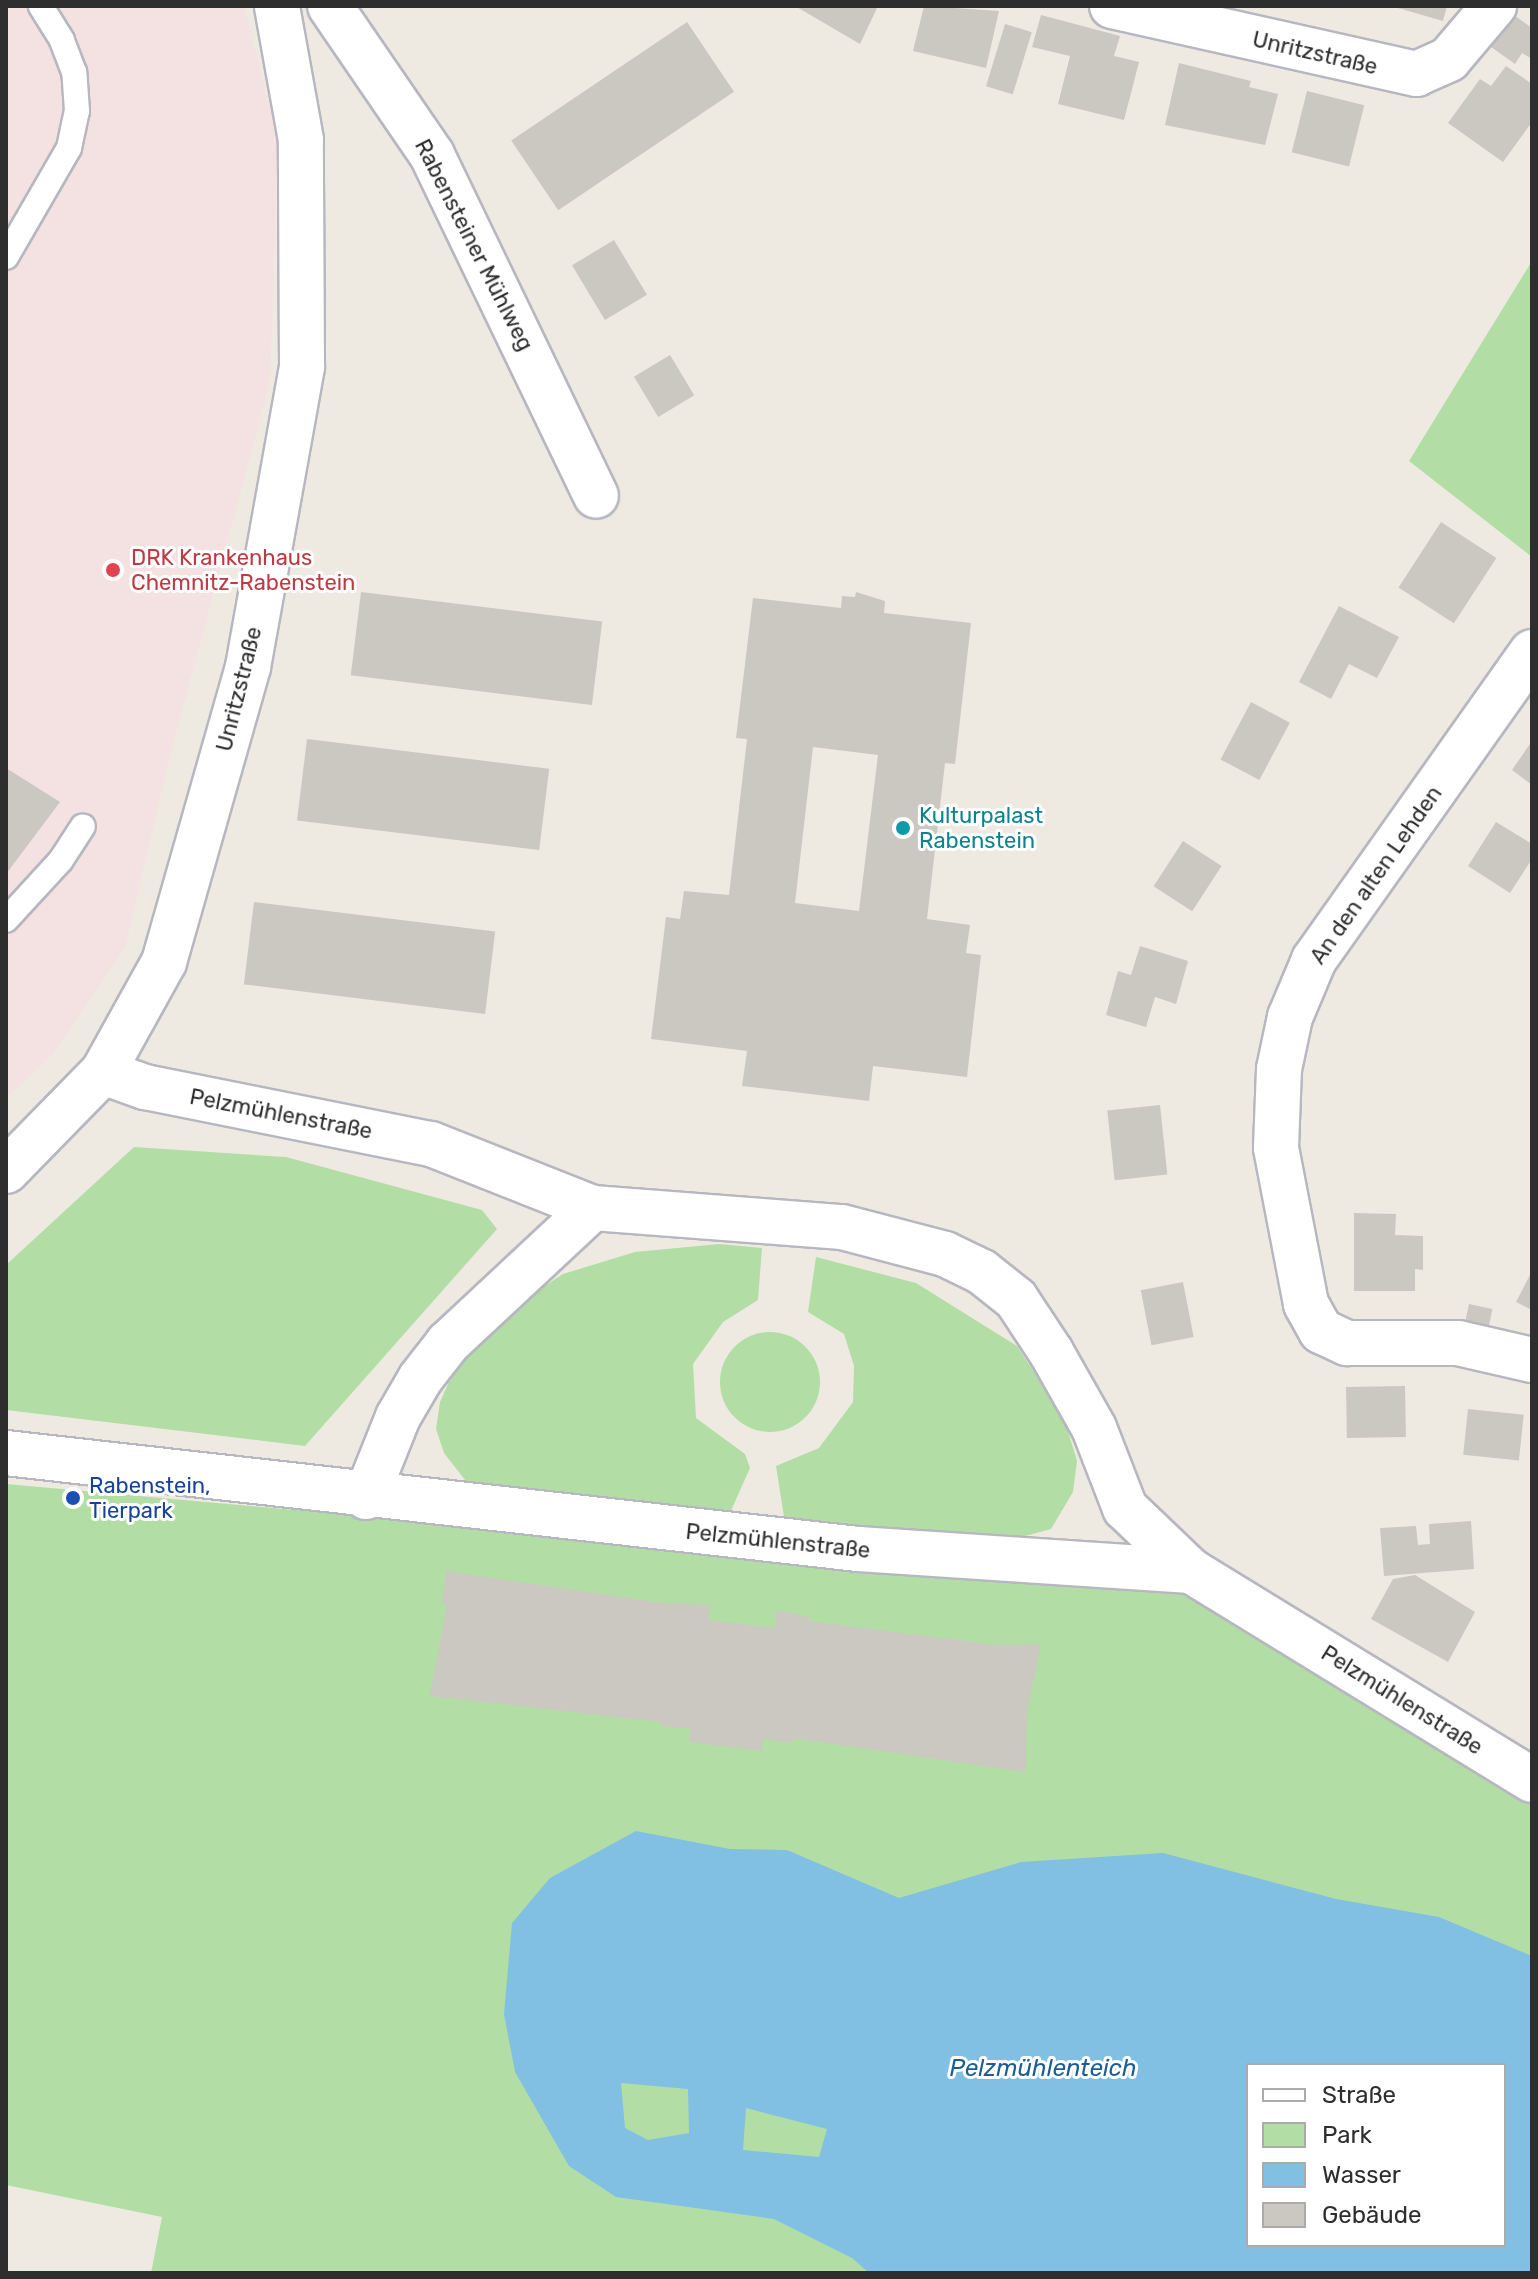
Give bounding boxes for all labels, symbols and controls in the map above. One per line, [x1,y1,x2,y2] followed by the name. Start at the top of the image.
[1250,26,1380,80] street label: Unritzstraße
[409,135,539,355] street label: Rabensteiner Mühlweg
[131,544,355,596] place label: DRK Krankenhaus Chemnitz-Rabenstein
[102,559,124,581] marker: DRK Krankenhaus Chemnitz-Rabenstein
[211,624,267,754] street label: Unritzstraße
[1305,781,1447,969] street label: An den alten Lehden
[919,802,1043,854] place label: Kulturpalast Rabenstein
[894,819,912,837] marker: Kulturpalast Rabenstein
[187,1083,375,1145] street label: Pelzmühlenstraße
[89,1472,211,1524] place label: Rabenstein, Tierpark
[64,1489,82,1507] marker: Rabenstein, Tierpark
[684,1518,872,1564] street label: Pelzmühlenstraße
[1316,1640,1488,1760] street label: Pelzmühlenstraße
[949,2055,1137,2083] water label: Pelzmühlenteich
[1246,2063,1506,2247] legend
[1322,2081,1396,2109] text: Straße
[1322,2121,1372,2149] text: Park
[1322,2161,1401,2189] text: Wasser
[1322,2201,1421,2229] text: Gebäude

